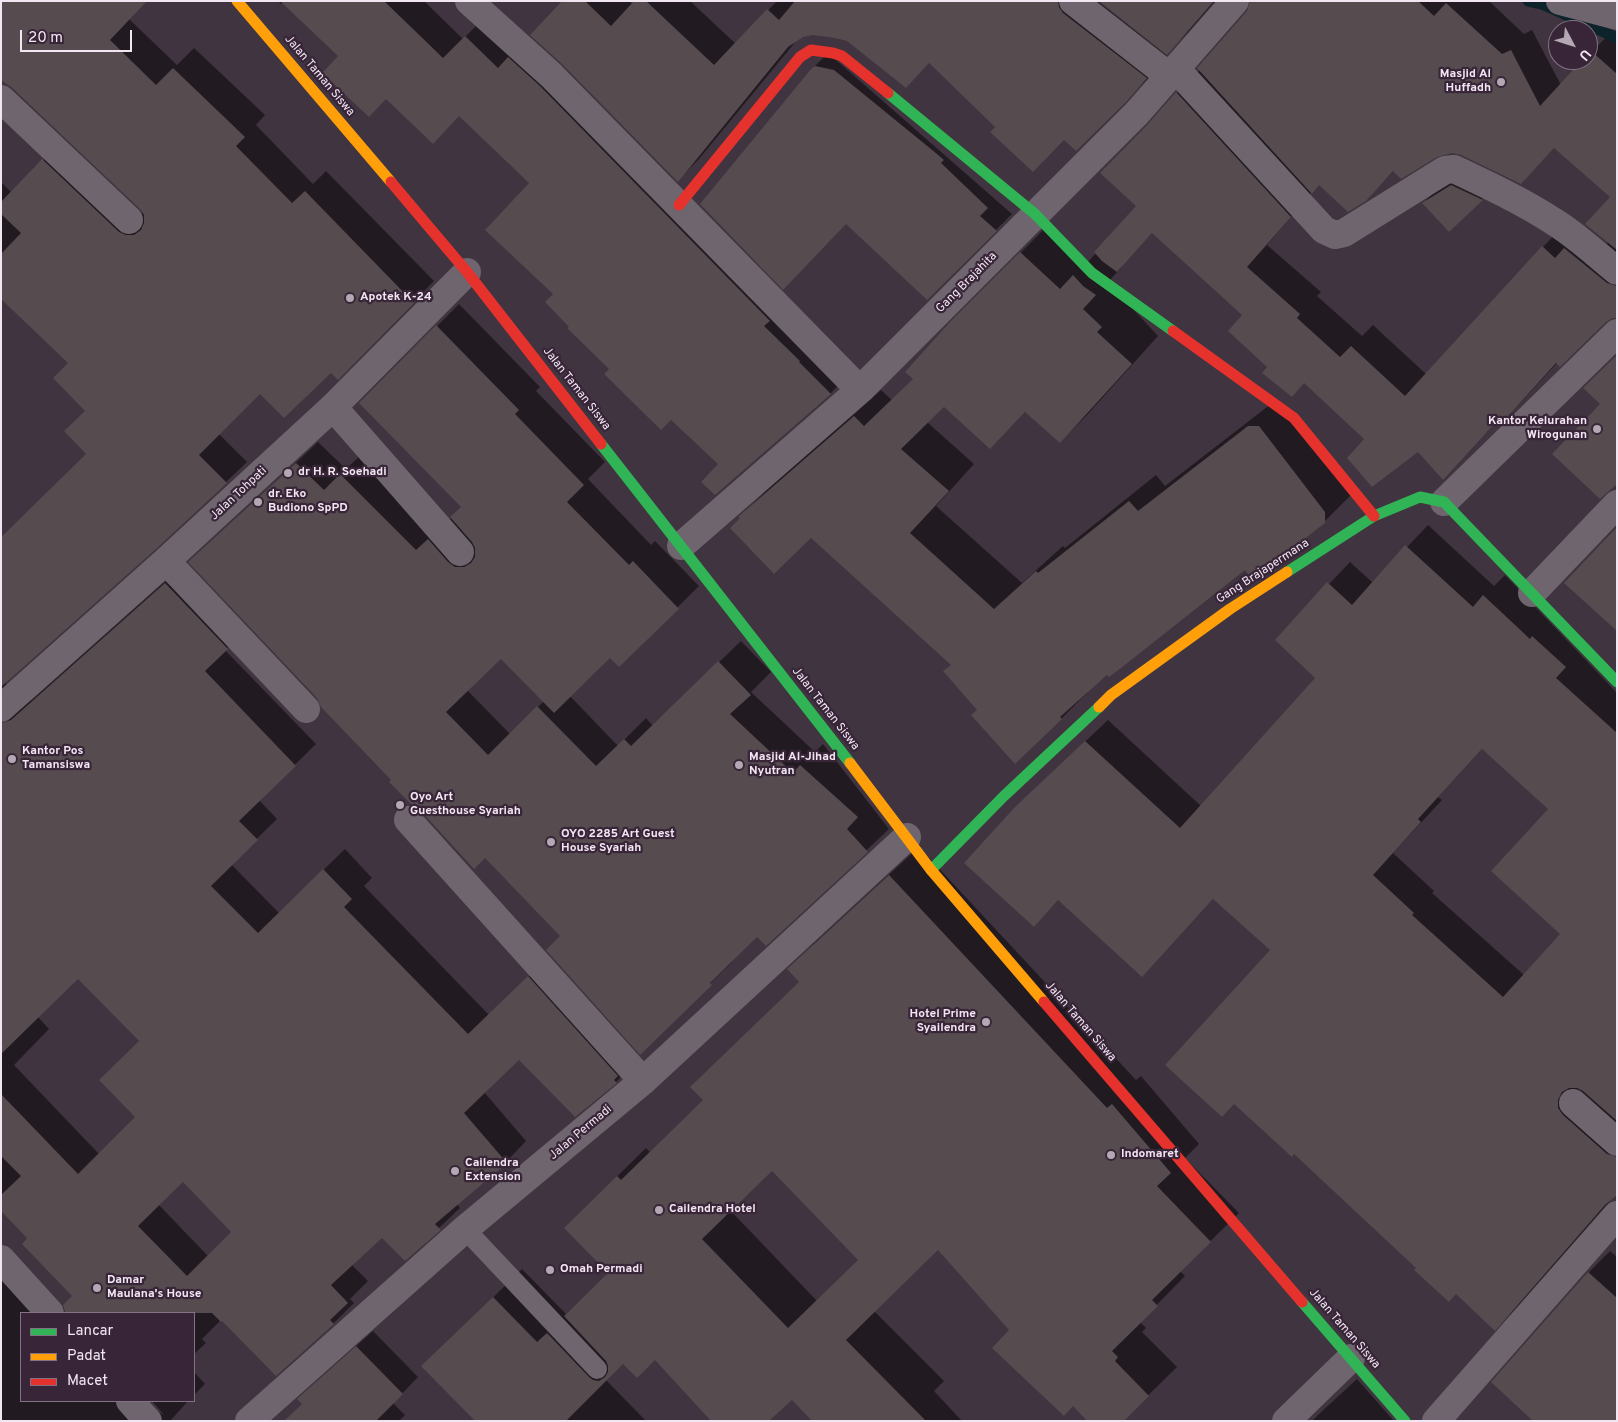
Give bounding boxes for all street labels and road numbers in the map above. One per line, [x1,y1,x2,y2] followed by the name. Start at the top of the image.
[281,32,357,120] street label: Jalan Taman Siswa
[934,250,1000,316] street label: Gang Brajahita
[539,345,613,433] street label: Jalan Taman Siswa
[208,464,270,524] street label: Jalan Tohpati
[1214,537,1312,607] street label: Gang Brajapermana
[788,665,862,753] street label: Jalan Taman Siswa
[1041,979,1119,1065] street label: Jalan Taman Siswa
[547,1103,615,1163] street label: Jalan Permadi
[1305,1286,1383,1372] street label: Jalan Taman Siswa

